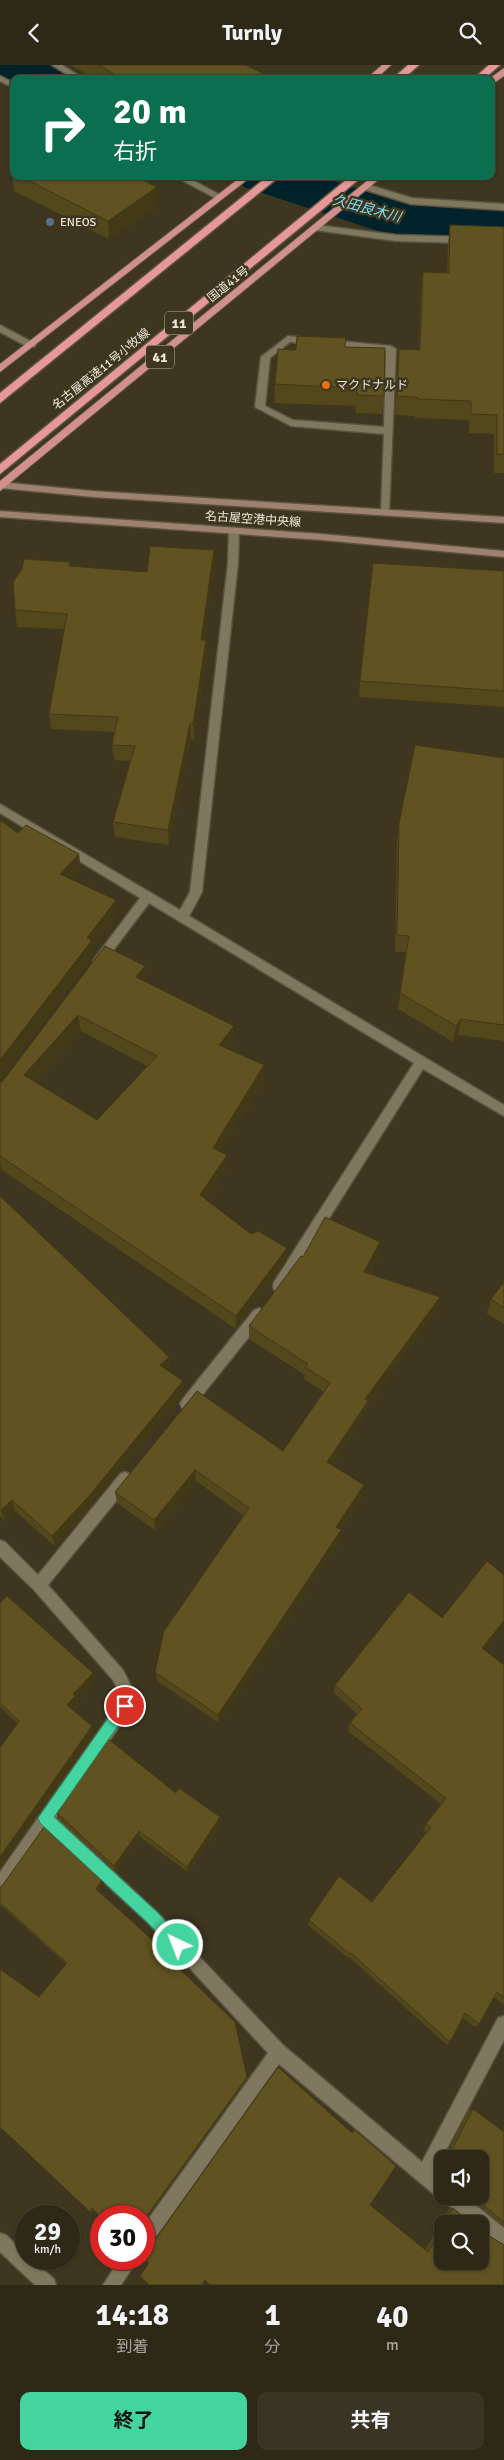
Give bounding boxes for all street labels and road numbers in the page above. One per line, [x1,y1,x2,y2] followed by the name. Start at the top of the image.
[205,263,252,306] street label: 国道41号
[165,312,193,335] road number: 11
[50,325,153,413] street label: 名古屋高速11号小牧線
[146,345,174,369] road number: 41
[205,509,301,530] street label: 名古屋空港中央線

